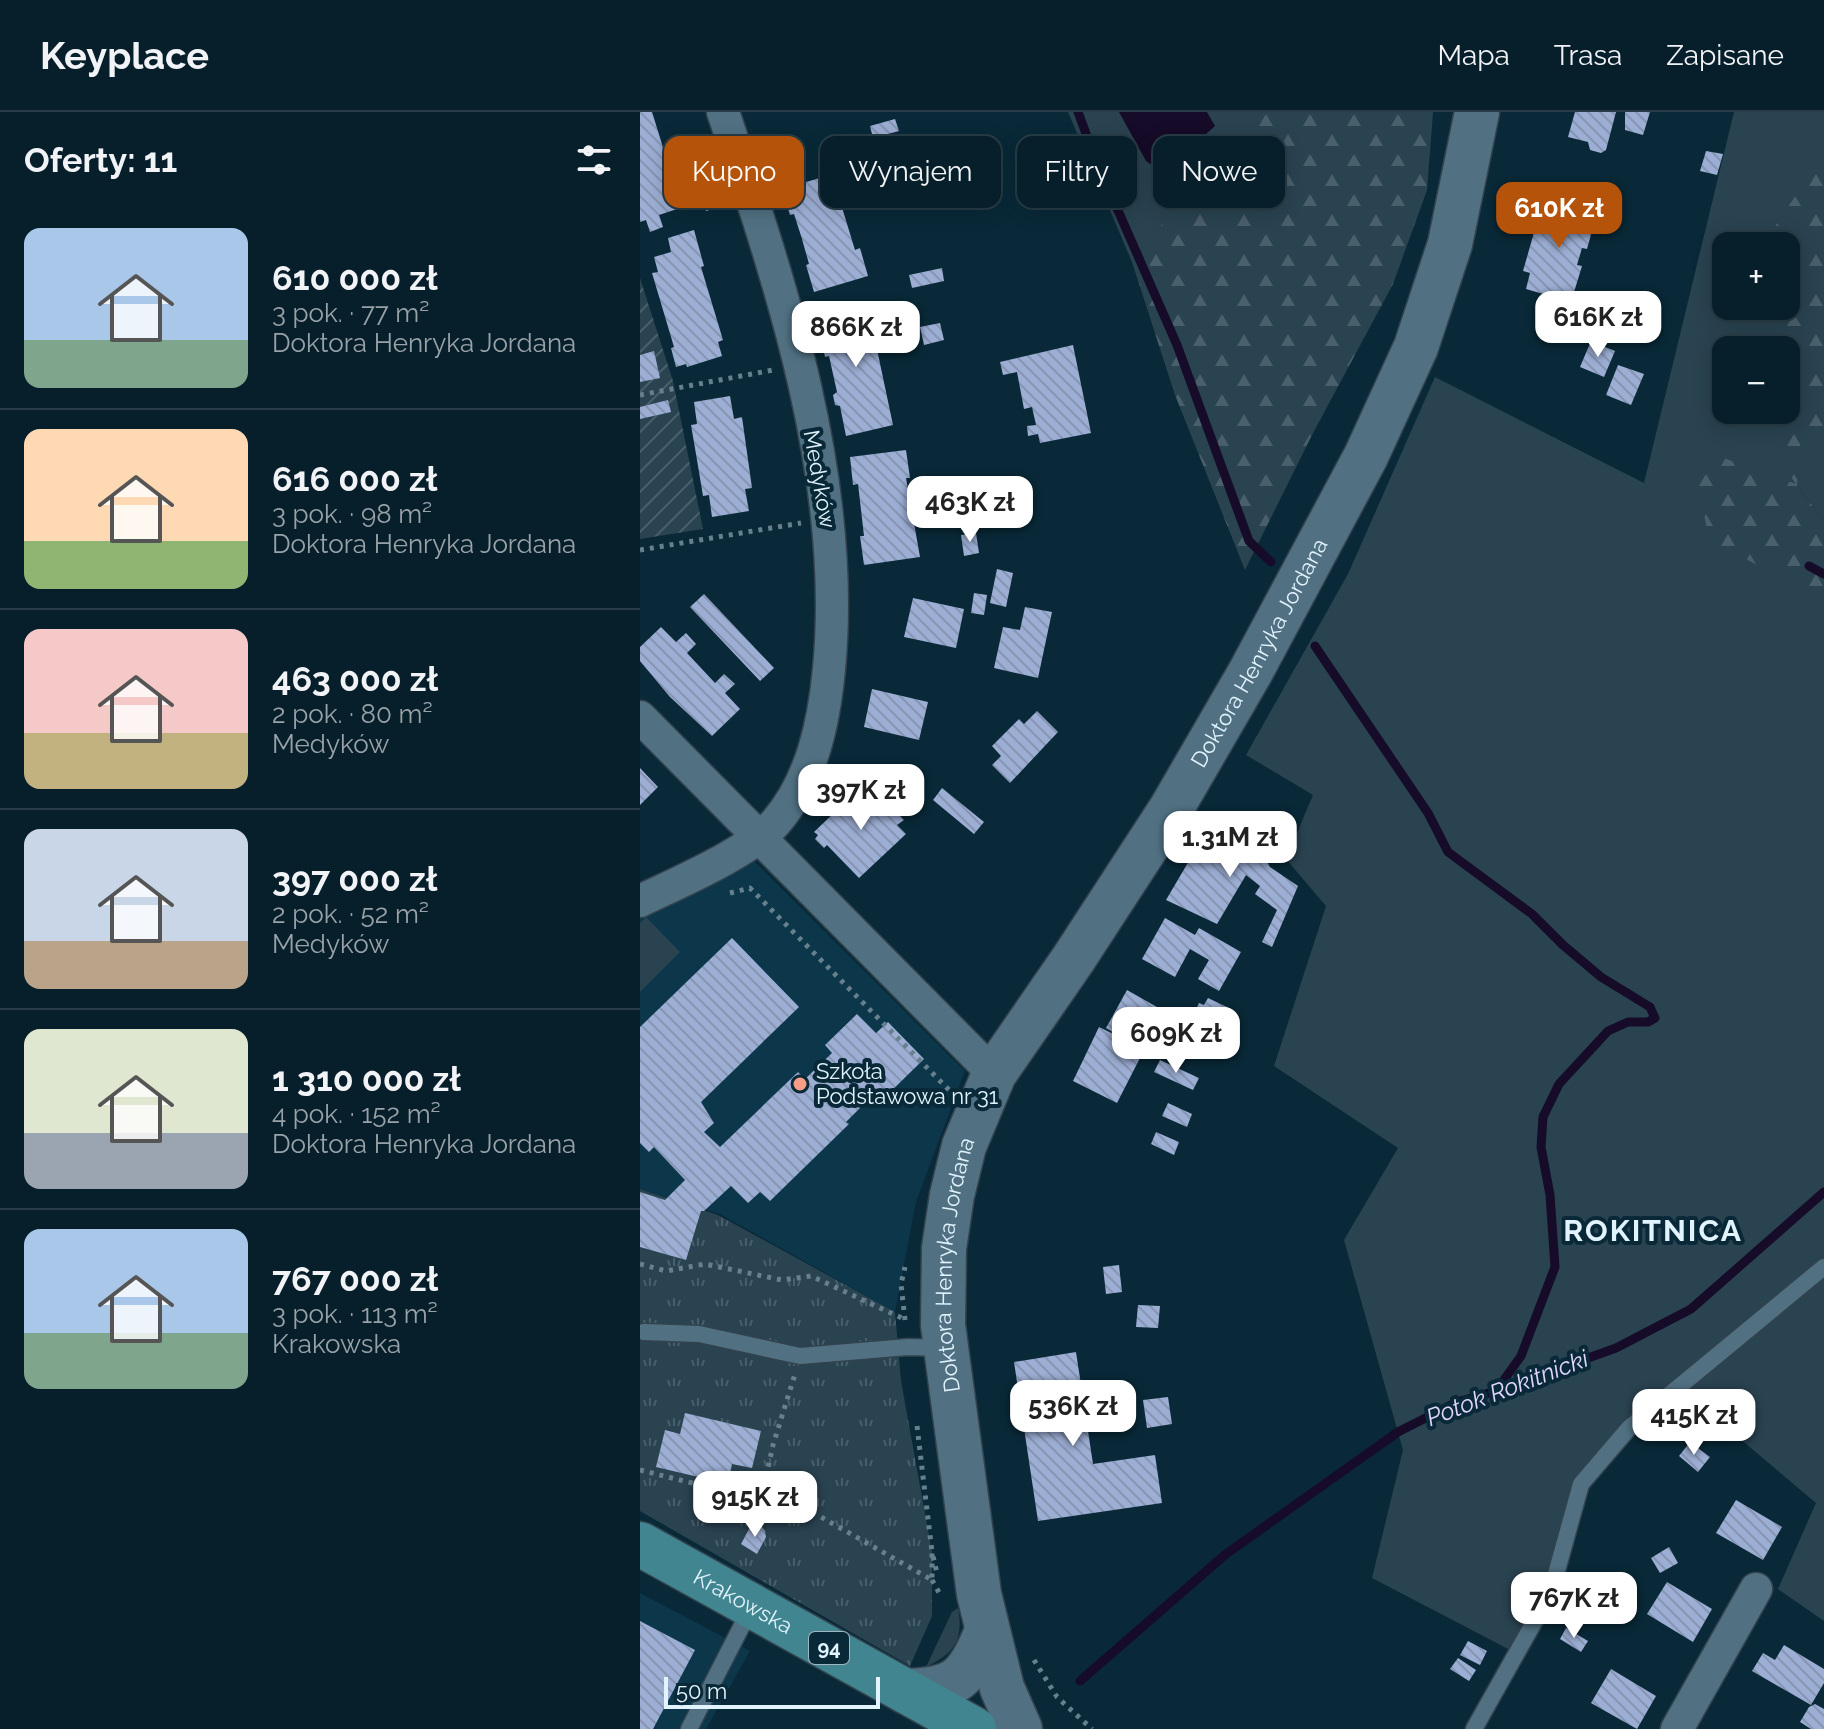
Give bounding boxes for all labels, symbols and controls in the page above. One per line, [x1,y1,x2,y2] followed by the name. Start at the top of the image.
[40,33,209,78] text: Keyplace
[1438,39,1510,72] text: Mapa
[1554,39,1622,72] text: Trasa
[1666,39,1784,72] text: Zapisane
[664,136,804,208] chip: Kupno
[820,136,1001,208] chip: Wynajem
[1017,136,1137,208] chip: Filtry
[1153,136,1285,208] chip: Nowe
[572,138,616,182] icon: filters
[24,140,177,180] text: Oferty: 11
[1485,182,1633,250] pin: 610K zł
[1514,193,1604,223] text: 610K zł
[1712,232,1800,424] map controls
[1712,232,1800,320] button: +
[272,258,438,298] text: 610 000 zł
[88,260,184,356] icon: home
[1524,291,1672,359] pin: 616K zł
[272,298,429,328] text: 3 pok. · 77 m²
[782,301,930,369] pin: 866K zł
[1553,302,1643,332] text: 616K zł
[810,312,902,342] text: 866K zł
[272,328,576,358] text: Doktora Henryka Jordana
[1712,336,1800,424] button: −
[799,428,841,530] street label: Medyków
[272,459,437,499] text: 616 000 zł
[88,461,184,557] icon: home
[896,476,1044,544] pin: 463K zł
[925,487,1015,517] text: 463K zł
[272,499,432,529] text: 3 pok. · 98 m²
[272,529,576,559] text: Doktora Henryka Jordana
[1185,534,1333,772] street label: Doktora Henryka Jordana
[272,659,438,699] text: 463 000 zł
[88,661,184,757] icon: home
[272,699,433,729] text: 2 pok. · 80 m²
[272,729,389,759] text: Medyków
[787,764,935,832] pin: 397K zł
[816,775,906,805] text: 397K zł
[1147,811,1313,879] pin: 1.31M zł
[1182,822,1278,852] text: 1.31M zł
[272,859,437,899] text: 397 000 zł
[88,861,184,957] icon: home
[272,899,429,929] text: 2 pok. · 52 m²
[272,929,389,959] text: Medyków
[1102,1007,1250,1075] pin: 609K zł
[1130,1018,1222,1048] text: 609K zł
[816,1058,998,1109] place label: Szkoła Podstawowa nr 31
[272,1059,461,1099] text: 1 310 000 zł
[88,1061,184,1157] icon: home
[791,1075,809,1093] marker: Szkoła Podstawowa nr 31
[272,1099,441,1129] text: 4 pok. · 152 m²
[272,1129,576,1159] text: Doktora Henryka Jordana
[930,1133,979,1394] street label: Doktora Henryka Jordana
[1563,1213,1743,1248] district label: ROKITNICA
[272,1259,438,1299] text: 767 000 zł
[88,1261,184,1357] icon: home
[272,1299,438,1329] text: 3 pok. · 113 m²
[272,1329,401,1359] text: Krakowska
[1422,1343,1593,1432] water label: Potok Rokitnicki
[999,1380,1147,1448] pin: 536K zł
[1620,1389,1768,1457] pin: 415K zł
[1028,1391,1118,1421] text: 536K zł
[1650,1400,1738,1430] text: 415K zł
[681,1471,829,1539] pin: 915K zł
[711,1482,799,1512] text: 915K zł
[689,1563,797,1639] street label: Krakowska
[1500,1572,1648,1640] pin: 767K zł
[1529,1583,1619,1613] text: 767K zł
[809,1632,849,1664] road number: 94
[664,1673,880,1709] scale bar
[676,1678,727,1704] text: 50 m

